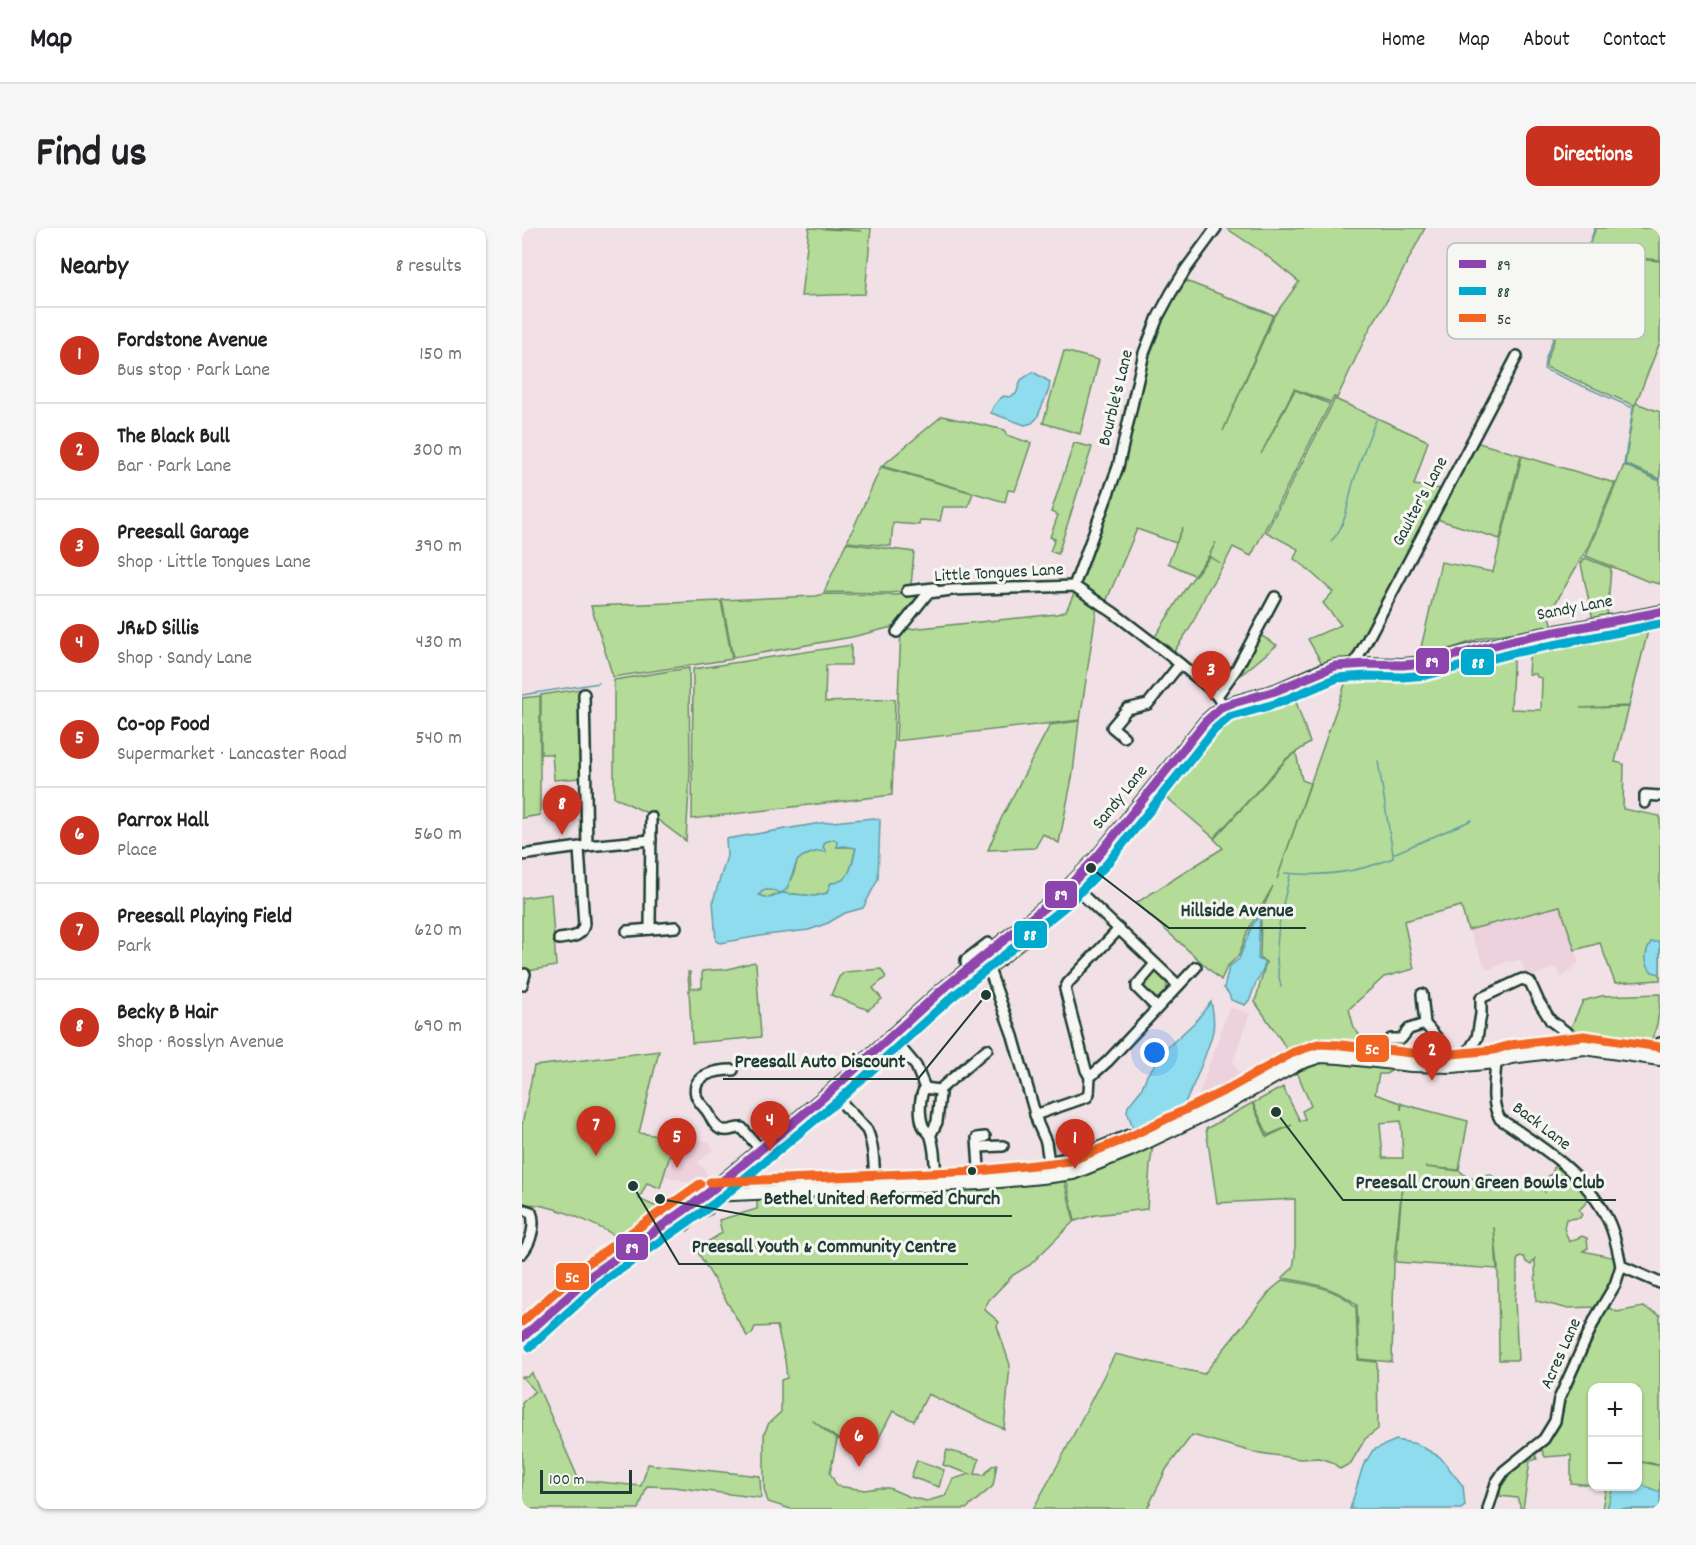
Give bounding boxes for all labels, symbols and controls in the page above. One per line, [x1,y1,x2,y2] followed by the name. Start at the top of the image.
[30,21,72,61] text: Map
[1381,26,1425,56] text: Home
[1458,26,1490,56] text: Map
[1523,26,1570,56] text: About
[1603,26,1666,56] text: Contact
[36,126,147,186] text: Find us
[1526,126,1660,186] button: Directions
[1447,243,1645,339] legend
[60,249,128,286] text: Nearby
[396,253,462,281] text: 8 results
[1497,255,1511,278] text: 89
[1497,282,1510,305] text: 88
[1497,309,1511,332] text: 5c
[117,326,267,357] text: Fordstone Avenue
[77,341,82,369] text: 1
[419,341,462,369] text: 150 m
[1093,347,1141,449] street label: Bourble's Lane
[117,357,270,385] text: Bus stop · Park Lane
[117,422,230,453] text: The Black Bull
[75,437,84,465] text: 2
[413,437,462,465] text: 300 m
[117,453,231,481] text: Bar · Park Lane
[1387,453,1455,551] street label: Gaulter's Lane
[117,518,249,549] text: Preesall Garage
[75,533,84,561] text: 3
[415,533,462,561] text: 390 m
[117,549,311,577] text: Shop · Little Tongues Lane
[934,558,1064,590] street label: Little Tongues Lane
[1535,589,1615,629] street label: Sandy Lane
[117,614,199,645] text: JR&D Sillis
[75,629,84,657] text: 4
[416,629,462,657] text: 430 m
[117,645,252,673] text: Shop · Sandy Lane
[1415,647,1450,675] line badge: 89
[1460,648,1495,676] line badge: 88
[1192,652,1230,701] pin: 3
[1425,652,1439,675] text: 89
[1472,653,1485,676] text: 88
[117,710,210,741] text: Co-op Food
[75,725,84,753] text: 5
[415,725,462,753] text: 540 m
[117,741,347,769] text: Supermarket · Lancaster Road
[1087,760,1155,836] street label: Sandy Lane
[542,786,582,835] pin: 8
[117,806,209,837] text: Parrox Hall
[75,821,84,849] text: 6
[414,821,462,849] text: 560 m
[117,837,157,865] text: Place
[1044,880,1078,909] line badge: 89
[1054,885,1068,908] text: 89
[1169,890,1306,928] callout: Hillside Avenue
[1181,898,1294,926] text: Hillside Avenue
[117,902,292,933] text: Preesall Playing Field
[76,917,83,945] text: 7
[414,917,462,945] text: 620 m
[1013,920,1048,949] line badge: 88
[1024,925,1037,948] text: 88
[117,933,151,961] text: Park
[117,998,218,1029] text: Becky B Hair
[75,1013,84,1041] text: 8
[414,1013,462,1041] text: 690 m
[117,1029,284,1057] text: Shop · Rosslyn Avenue
[1412,1032,1452,1081] pin: 2
[1355,1034,1390,1063] line badge: 5c
[1140,1038,1169,1067] your location
[1365,1039,1379,1062] text: 5c
[723,1041,918,1079] callout: Preesall Auto Discount
[735,1049,906,1077] text: Preesall Auto Discount
[1506,1097,1576,1157] street label: Back Lane
[750,1102,790,1151] pin: 4
[576,1106,616,1156] pin: 7
[658,1118,696,1168] pin: 5
[1056,1120,1094,1169] pin: 1
[1343,1162,1616,1200] callout: Preesall Crown Green Bowls Club
[966,1165,978,1177] unlabelled marker
[1356,1170,1605,1198] text: Preesall Crown Green Bowls Club
[752,1178,1012,1216] callout: Bethel United Reformed Church
[764,1186,1000,1214] text: Bethel United Reformed Church
[679,1226,968,1264] callout: Preesall Youth & Community Centre
[615,1233,649,1261] line badge: 89
[692,1234,957,1262] text: Preesall Youth & Community Centre
[625,1238,639,1261] text: 89
[555,1262,590,1291] line badge: 5c
[565,1267,579,1290] text: 5c
[1535,1314,1589,1394] street label: Acres Lane
[1588,1383,1642,1491] map controls
[1588,1383,1642,1437] button: +
[840,1418,878,1467] pin: 6
[1588,1437,1642,1491] button: −
[540,1467,632,1494] scale bar
[549,1469,585,1492] text: 100 m

